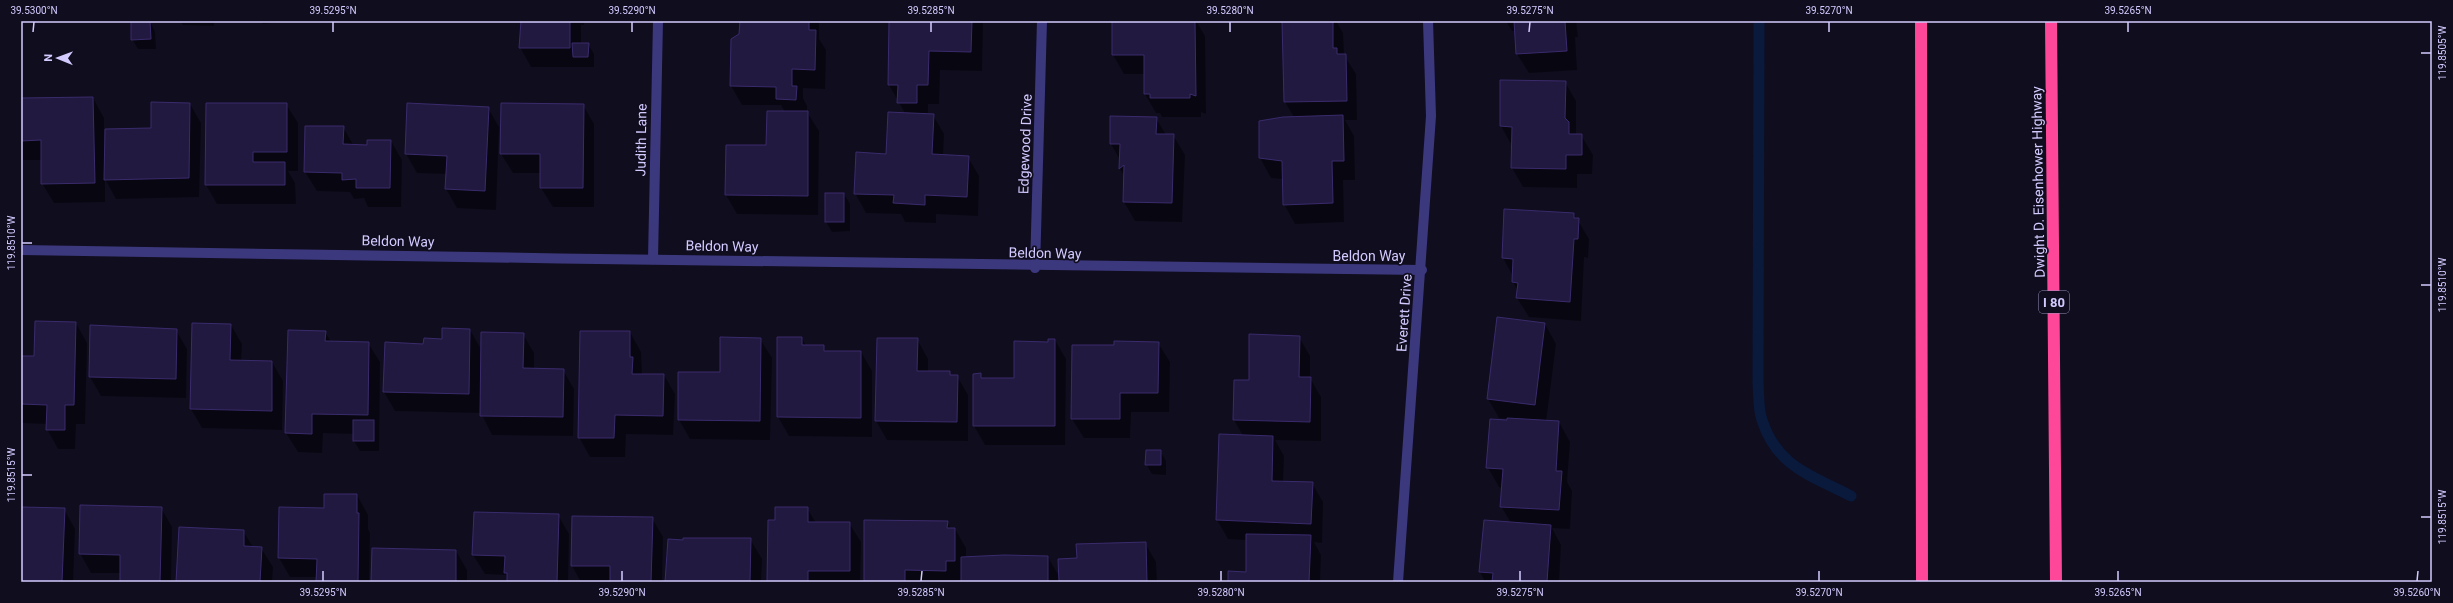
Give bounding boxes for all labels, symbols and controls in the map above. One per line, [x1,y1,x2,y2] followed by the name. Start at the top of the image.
[10,5,58,16] text: 39.5300°N
[309,5,357,16] text: 39.5295°N
[608,5,656,16] text: 39.5290°N
[907,5,955,16] text: 39.5285°N
[1206,5,1254,16] text: 39.5280°N
[1506,5,1554,16] text: 39.5275°N
[1805,5,1853,16] text: 39.5270°N
[2104,5,2152,16] text: 39.5265°N
[2437,26,2448,80] text: 119.8505°W
[38,38,78,78] north arrow
[42,54,55,62] text: N
[2028,86,2048,278] street label: Dwight D. Eisenhower Highway
[1015,94,1035,194] street label: Edgewood Drive
[632,103,650,177] street label: Judith Lane
[6,216,17,270] text: 119.8510°W
[361,232,435,250] street label: Beldon Way
[685,237,759,255] street label: Beldon Way
[1008,244,1082,262] street label: Beldon Way
[1333,248,1406,264] street label: Beldon Way
[2437,258,2448,312] text: 119.8510°W
[1393,274,1415,352] street label: Everett Drive
[2039,291,2069,313] road number: I 80
[6,448,17,502] text: 119.8515°W
[2437,490,2448,544] text: 119.8515°W
[299,587,347,598] text: 39.5295°N
[598,587,646,598] text: 39.5290°N
[897,587,945,598] text: 39.5285°N
[1197,587,1245,598] text: 39.5280°N
[1496,587,1544,598] text: 39.5275°N
[1795,587,1843,598] text: 39.5270°N
[2094,587,2142,598] text: 39.5265°N
[2393,587,2441,598] text: 39.5260°N

